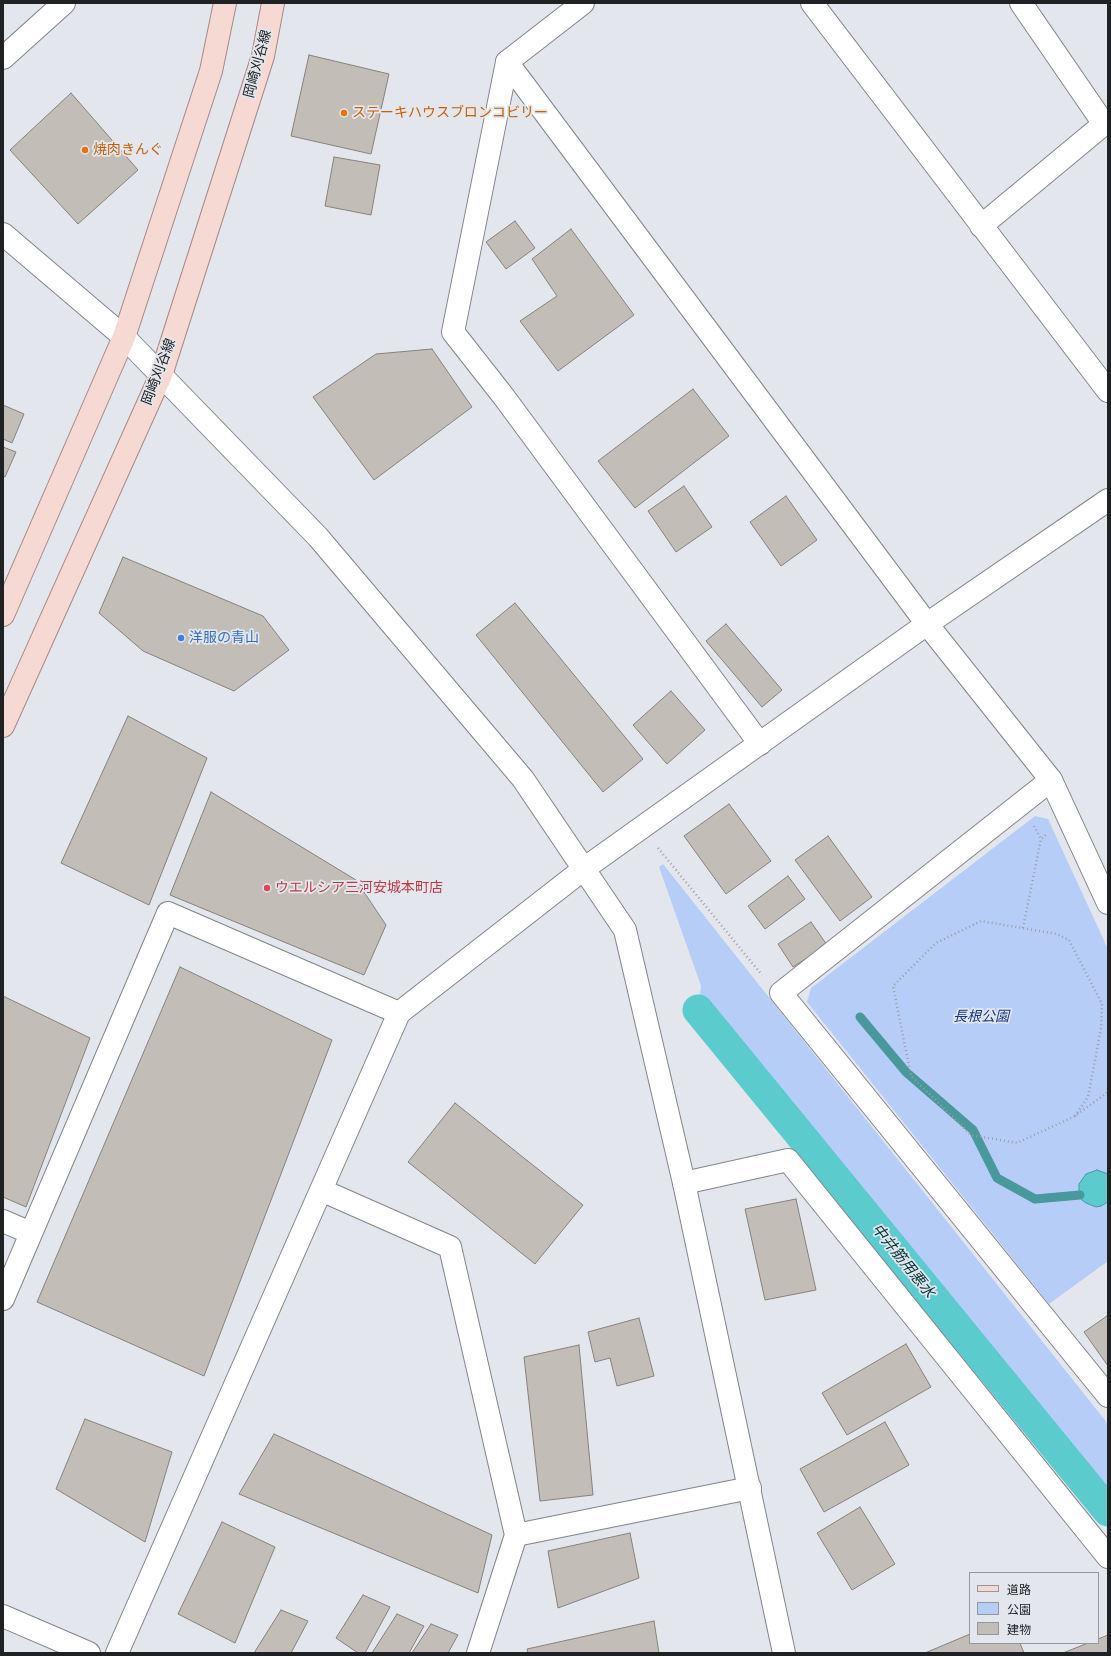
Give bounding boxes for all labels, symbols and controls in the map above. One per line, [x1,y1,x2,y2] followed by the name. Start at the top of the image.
[241,28,275,100] street label: 岡崎刈谷線
[352,105,548,121] place label: ステーキハウスブロンコビリー
[339,108,349,118] marker: ステーキハウスブロンコビリー
[93,142,163,158] place label: 焼肉きんぐ
[80,145,90,155] marker: 焼肉きんぐ
[139,336,179,408] street label: 岡崎刈谷線
[189,630,259,646] place label: 洋服の青山
[176,633,186,643] marker: 洋服の青山
[275,880,443,896] place label: ウエルシア三河安城本町店
[262,883,272,893] marker: ウエルシア三河安城本町店
[953,1009,1009,1025] park label: 長根公園
[868,1220,938,1302] water label: 中井筋用悪水
[969,1572,1099,1644] legend
[1007,1583,1031,1597] text: 道路
[1007,1603,1031,1617] text: 公園
[1007,1623,1031,1637] text: 建物

